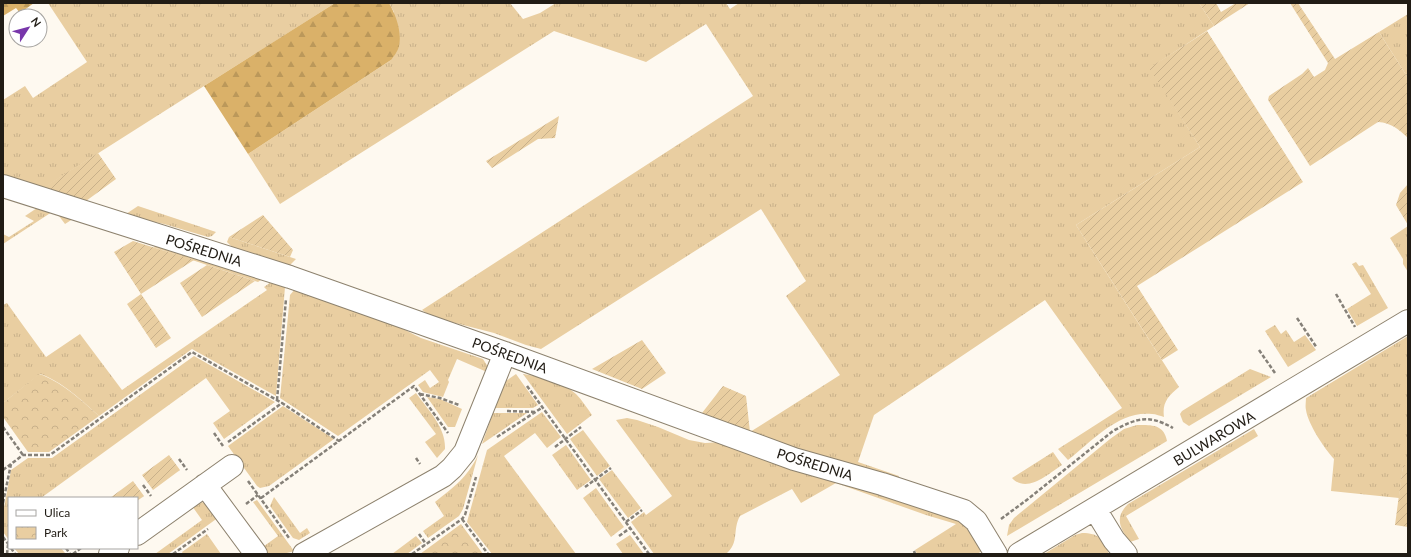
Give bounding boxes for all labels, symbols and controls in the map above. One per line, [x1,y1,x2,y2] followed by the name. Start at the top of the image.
[8,8,48,48] north arrow
[29,15,44,29] text: N
[164,230,245,270] street label: POŚREDNIA
[470,334,550,377] street label: POŚREDNIA
[1170,407,1258,469] street label: BULWAROWA
[775,444,856,484] street label: POŚREDNIA
[8,497,138,549] legend
[44,505,70,520] text: Ulica
[44,525,68,540] text: Park

